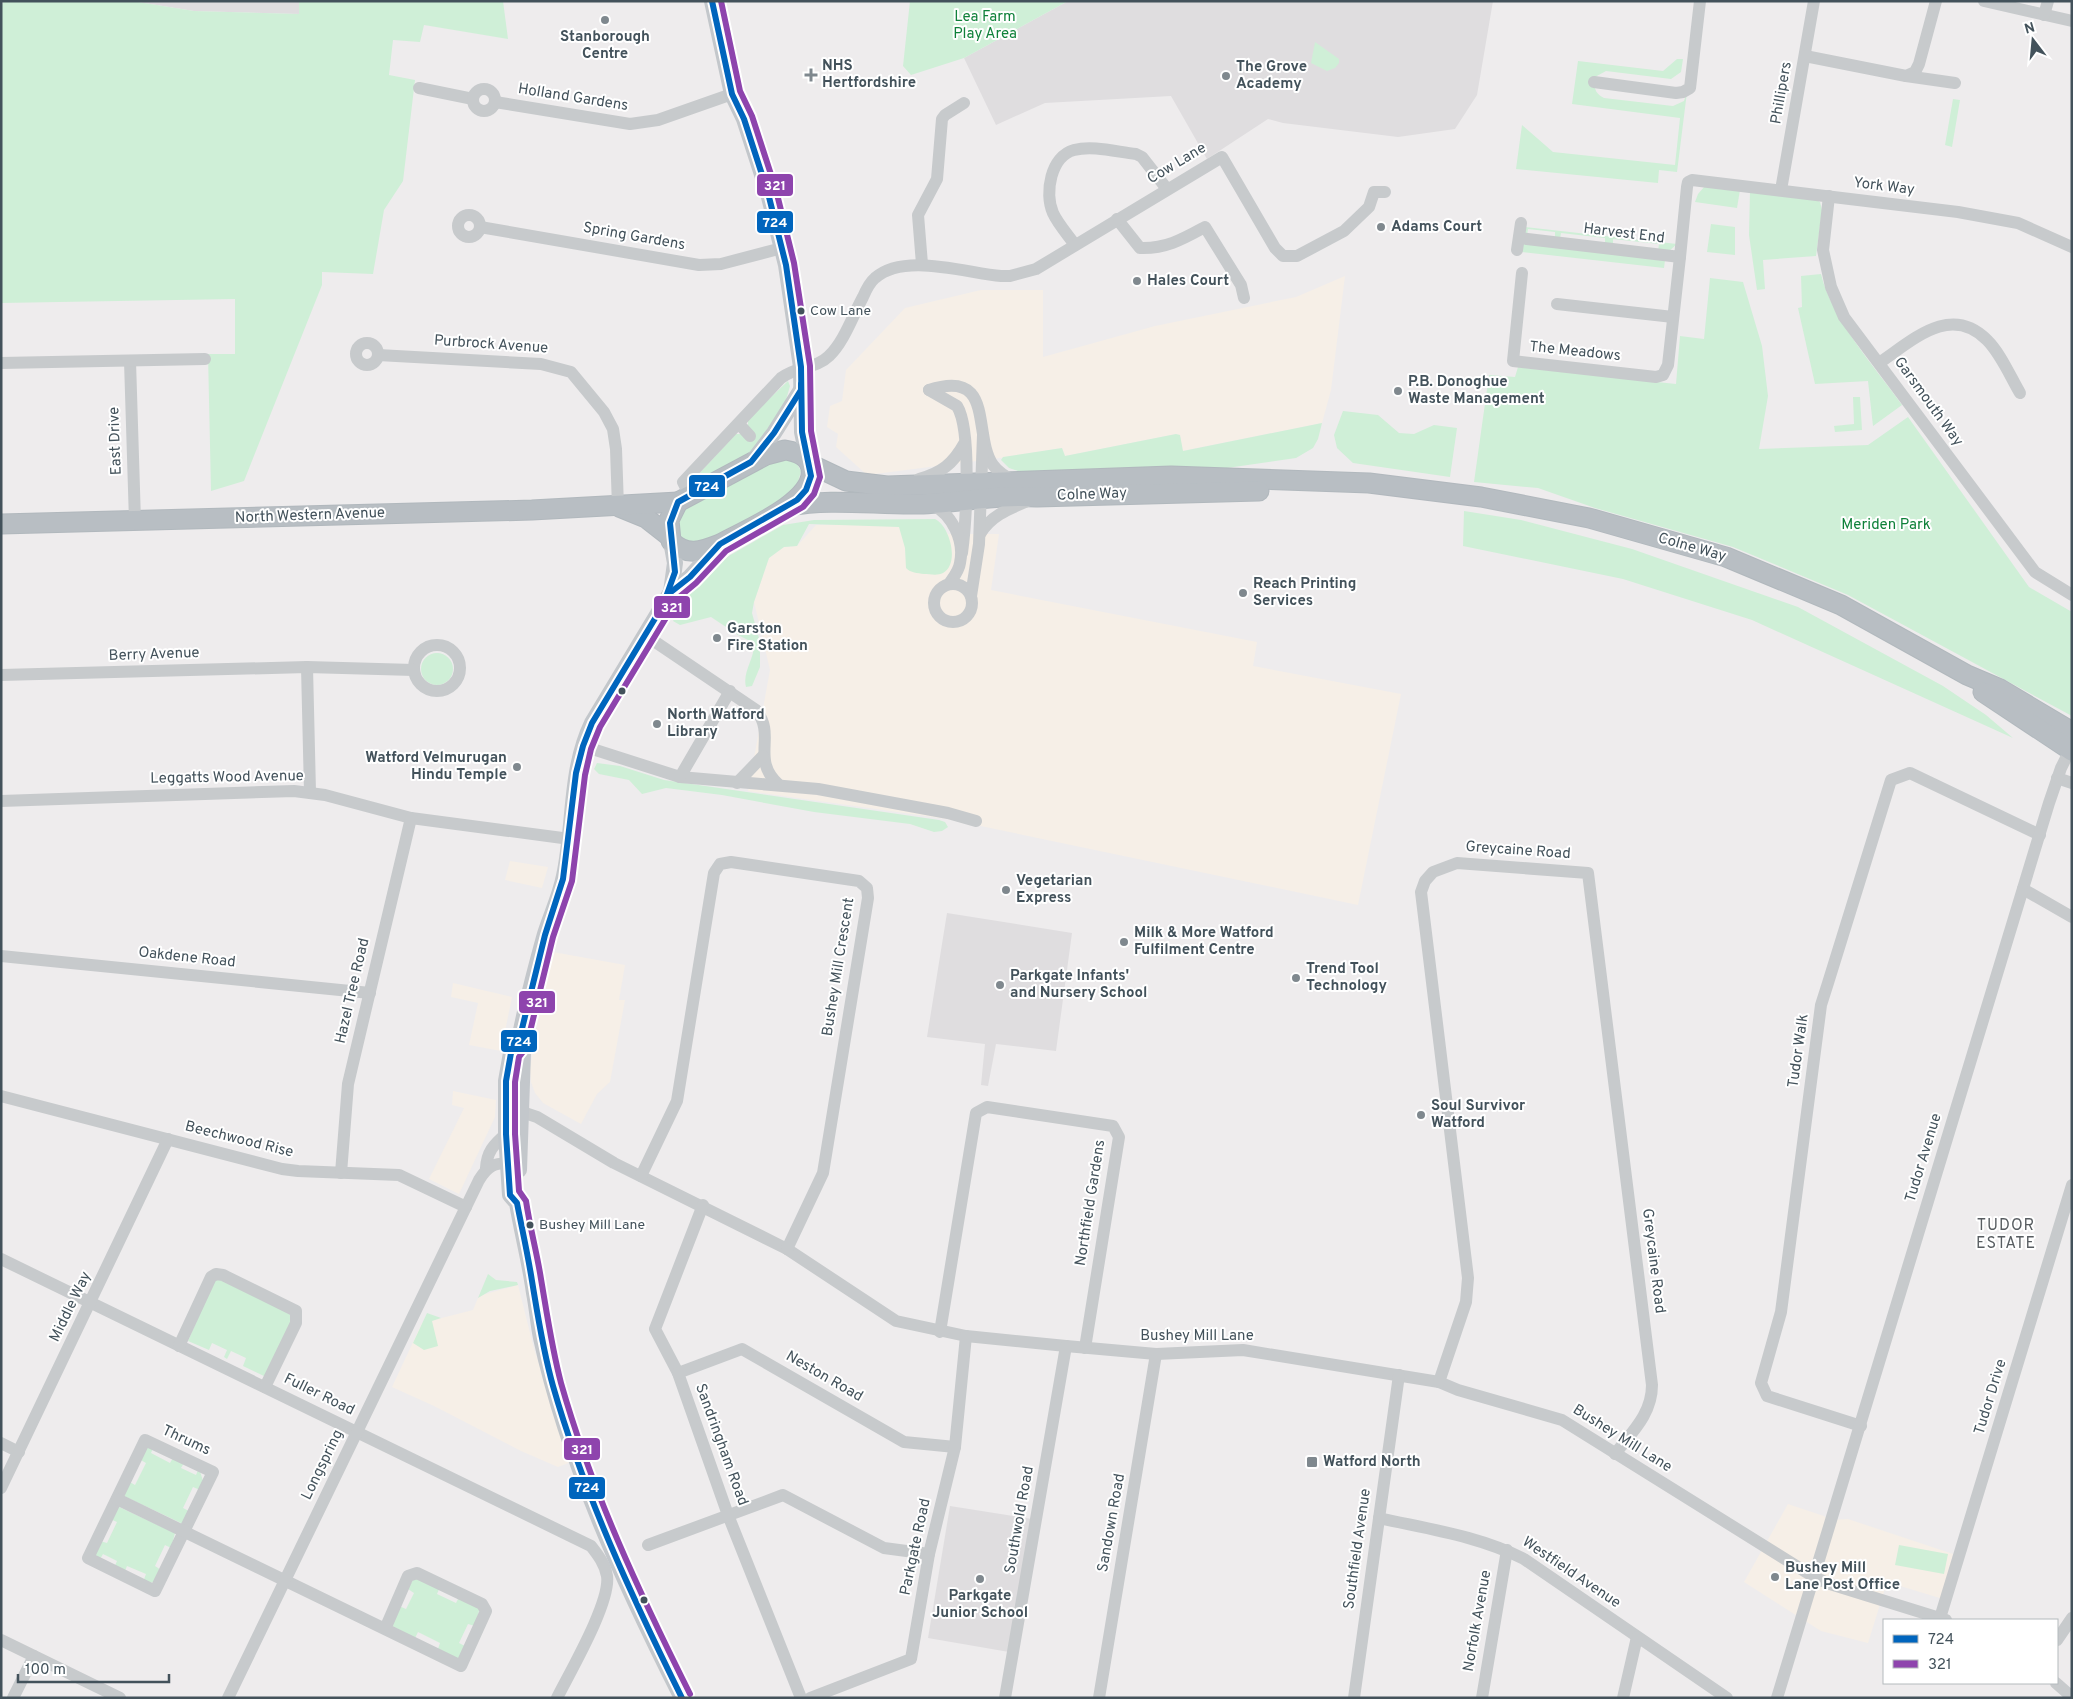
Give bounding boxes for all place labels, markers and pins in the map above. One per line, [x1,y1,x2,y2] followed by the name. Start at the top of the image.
[599,14,611,26] marker: Stanborough Centre
[560,28,650,64] place label: Stanborough Centre
[822,57,916,93] place label: NHS Hertfordshire
[1236,58,1307,94] place label: The Grove Academy
[804,68,818,82] marker: NHS Hertfordshire
[1220,70,1232,82] marker: The Grove Academy
[1391,218,1482,237] place label: Adams Court
[1375,221,1387,233] marker: Adams Court
[1147,272,1229,291] place label: Hales Court
[1131,275,1143,287] marker: Hales Court
[810,303,871,320] place label: Cow Lane
[796,306,806,316] marker: Cow Lane
[1408,373,1545,409] place label: P.B. Donoghue Waste Management
[1392,385,1404,397] marker: P.B. Donoghue Waste Management
[1253,575,1356,611] place label: Reach Printing Services
[1237,587,1249,599] marker: Reach Printing Services
[727,620,808,656] place label: Garston Fire Station
[711,632,723,644] marker: Garston Fire Station
[617,686,627,696] unlabelled marker
[667,706,765,742] place label: North Watford Library
[651,718,663,730] marker: North Watford Library
[365,749,507,785] place label: Watford Velmurugan Hindu Temple
[511,761,523,773] marker: Watford Velmurugan Hindu Temple
[1016,872,1092,908] place label: Vegetarian Express
[1000,884,1012,896] marker: Vegetarian Express
[1134,924,1274,960] place label: Milk & More Watford Fulfilment Centre
[1118,936,1130,948] marker: Milk & More Watford Fulfilment Centre
[1306,960,1388,996] place label: Trend Tool Technology
[1010,967,1147,1003] place label: Parkgate Infants' and Nursery School
[1290,972,1302,984] marker: Trend Tool Technology
[994,979,1006,991] marker: Parkgate Infants' and Nursery School
[1431,1097,1526,1133] place label: Soul Survivor Watford
[1415,1109,1427,1121] marker: Soul Survivor Watford
[539,1217,645,1234] place label: Bushey Mill Lane
[525,1220,535,1230] marker: Bushey Mill Lane
[1323,1453,1421,1472] place label: Watford North
[1305,1455,1319,1469] marker: Watford North
[1785,1559,1900,1595] place label: Bushey Mill Lane Post Office
[1769,1571,1781,1583] marker: Bushey Mill Lane Post Office
[974,1573,986,1585] marker: Parkgate Junior School
[932,1587,1028,1623] place label: Parkgate Junior School
[639,1595,649,1605] unlabelled marker

